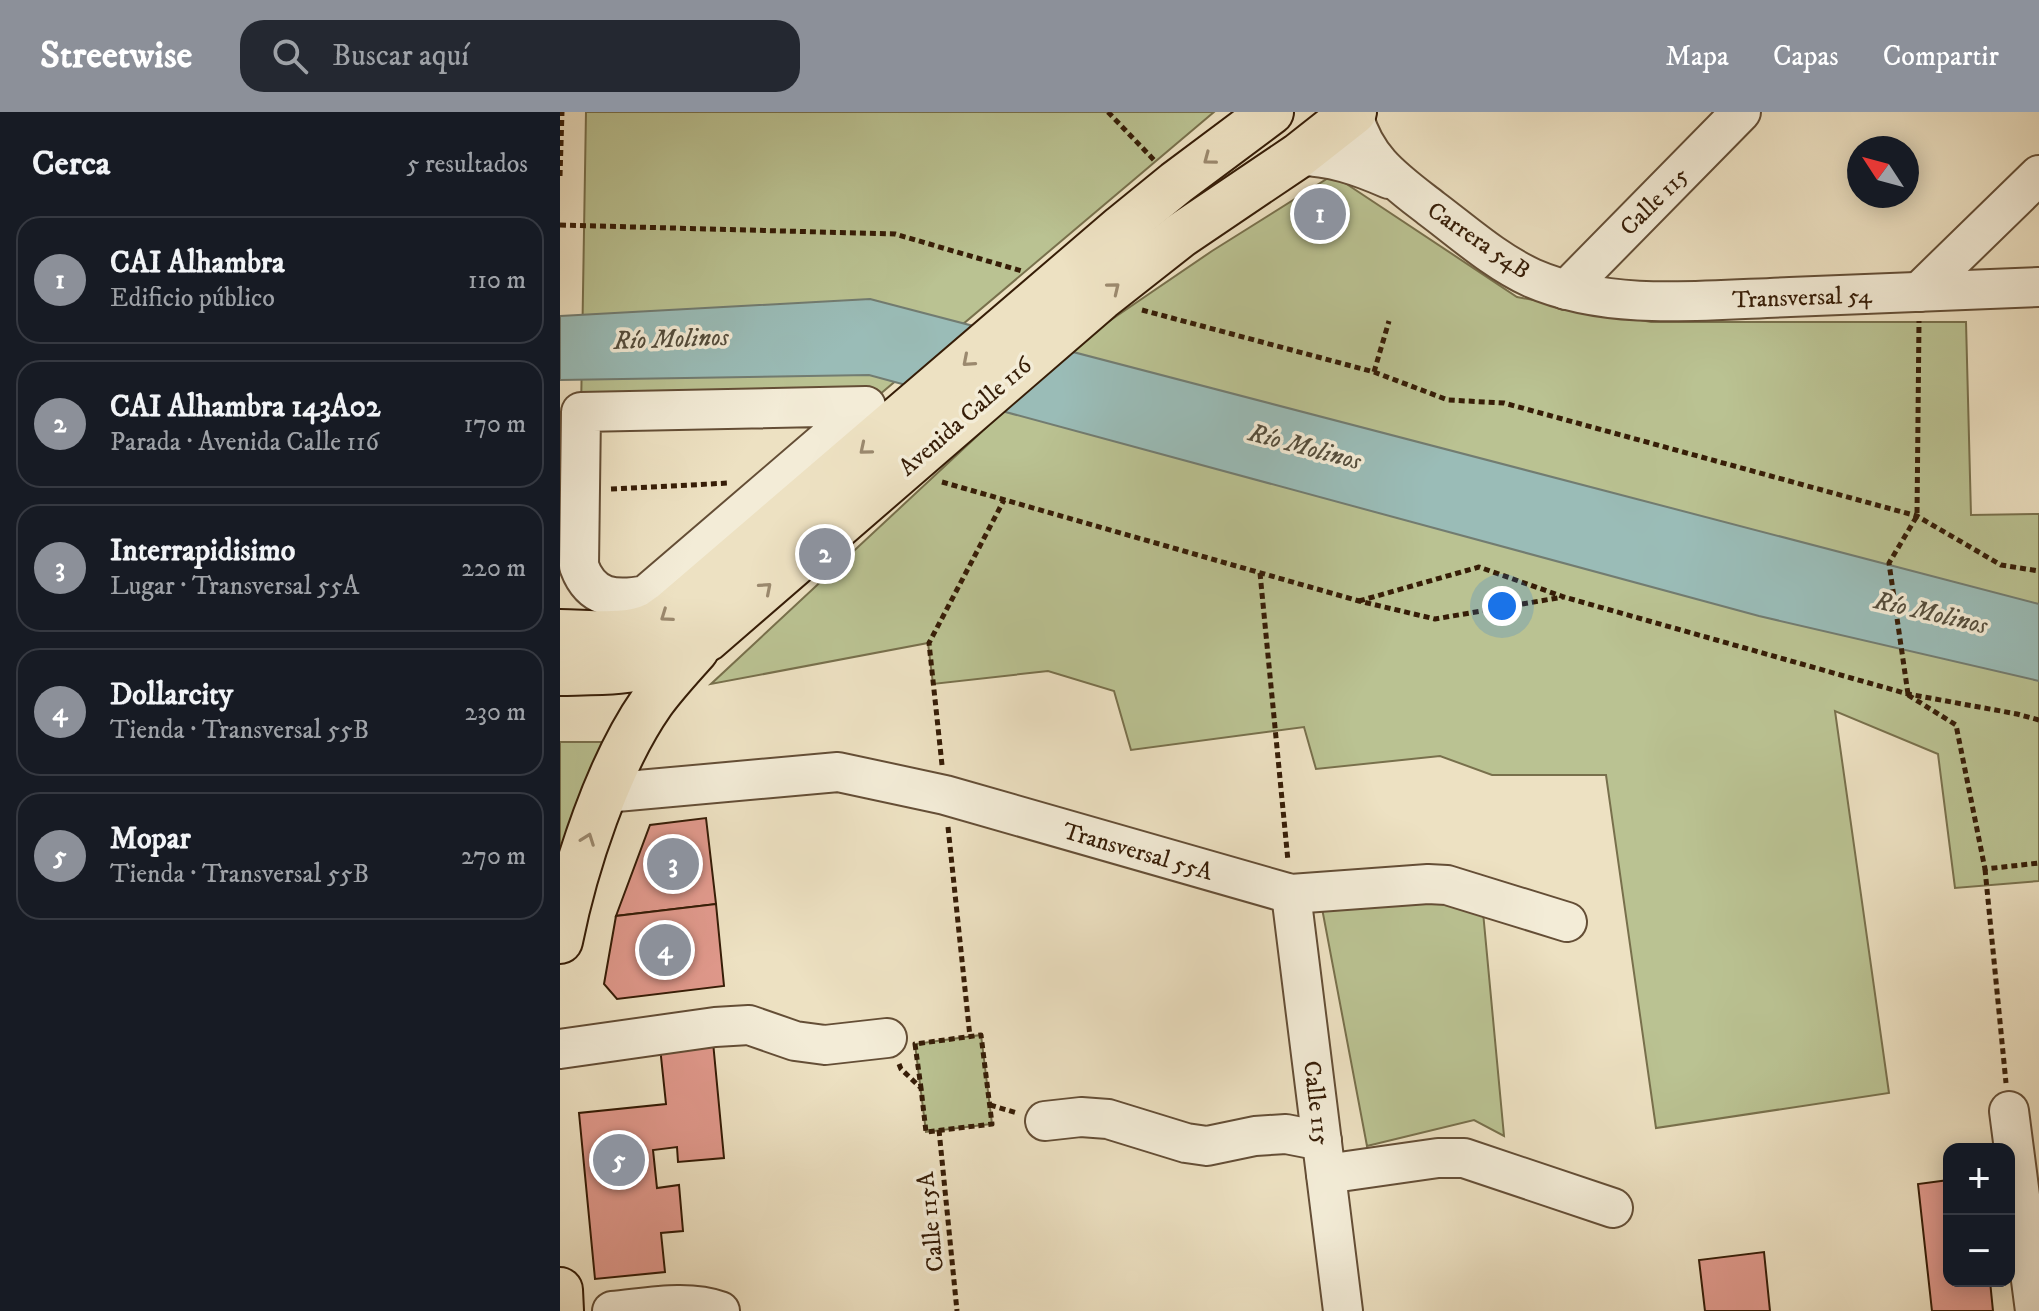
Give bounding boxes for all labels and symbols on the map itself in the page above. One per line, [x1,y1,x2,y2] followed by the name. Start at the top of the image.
[1847,136,1919,208] north arrow
[1203,149,1217,164] one-way arrow
[1614,161,1695,242] street label: Calle 115
[1294,184,1346,244] pin: 1
[1421,195,1536,286] street label: Carrera 54B
[1732,281,1874,315] street label: Transversal 54
[1105,283,1120,297] one-way arrow
[612,321,730,358] water label: Río Molinos
[893,350,1040,483] street label: Avenida Calle 116
[962,351,977,365] one-way arrow
[1244,416,1366,479] water label: Río Molinos
[859,439,874,454] one-way arrow
[799,524,851,584] pin: 2
[757,584,771,598] one-way arrow
[1870,584,1992,643] water label: Río Molinos
[1482,586,1522,626] your location
[660,607,674,622] one-way arrow
[1059,816,1217,888] street label: Transversal 55A
[579,833,595,847] one-way arrow
[647,834,699,894] pin: 3
[639,920,691,980] pin: 4
[1296,1059,1336,1147] street label: Calle 115
[593,1130,645,1190] pin: 5
[911,1170,951,1273] street label: Calle 115A

